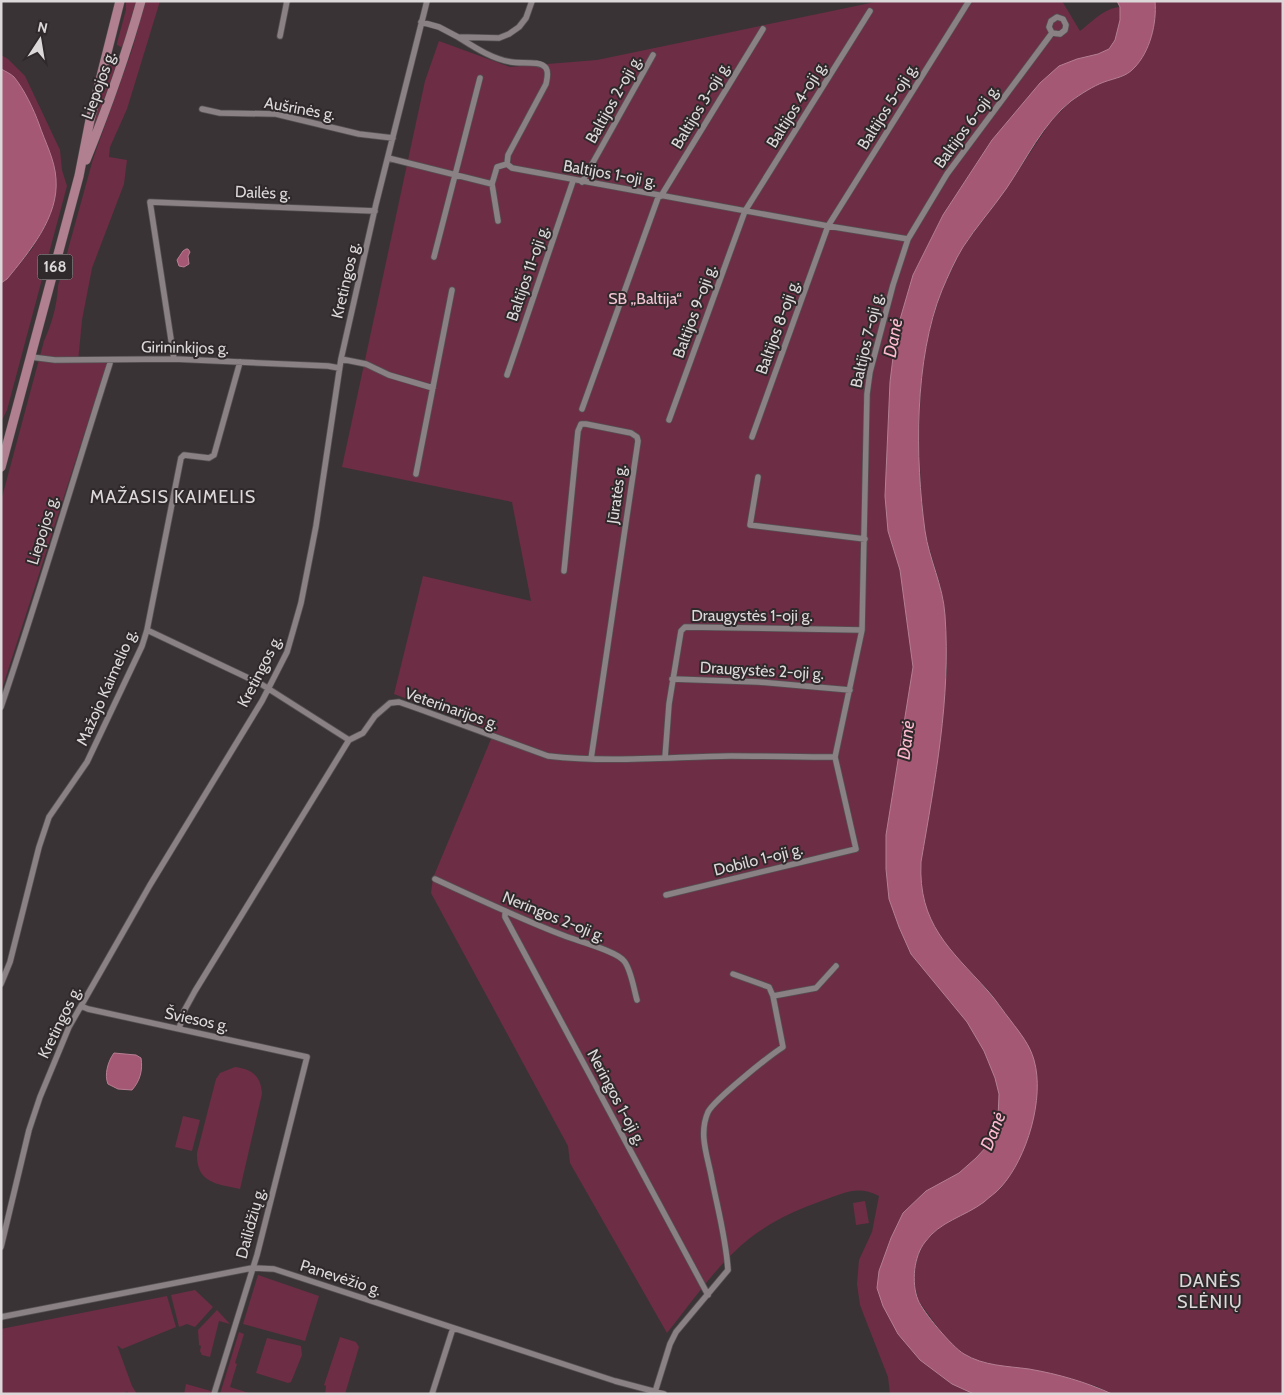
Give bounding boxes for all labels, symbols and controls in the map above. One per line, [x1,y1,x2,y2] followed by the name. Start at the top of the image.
[15,15,65,65] north arrow
[36,17,49,37] text: N
[77,49,120,122] street label: Liepojos g.
[581,52,645,147] street label: Baltijos 2-oji g.
[762,57,831,151] street label: Baltijos 4-oji g.
[667,58,734,152] street label: Baltijos 3-oji g.
[853,60,921,153] street label: Baltijos 5-oji g.
[930,81,1003,172] street label: Baltijos 6-oji g.
[263,93,337,124] street label: Aušrinės g.
[562,156,658,191] street label: Baltijos 1-oji g.
[235,182,291,203] street label: Dailės g.
[502,223,553,323] street label: Baltijos 11-oji g.
[327,240,364,320] street label: Kretingos g.
[38,254,72,280] road number: 168
[669,262,720,361] street label: Baltijos 9-oji g.
[752,277,803,377] street label: Baltijos 8-oji g.
[608,289,682,308] park label: SB „Baltija“
[846,291,887,390] street label: Baltijos 7-oji g.
[879,317,907,359] water label: Danė
[141,337,229,358] street label: Girininkijos g.
[603,463,630,526] street label: Jūratės g.
[90,485,256,508] district label: MAŽASIS KAIMELIS
[23,493,62,567] street label: Liepojos g.
[691,606,813,625] street label: Draugystės 1-oji g.
[72,626,141,749] street label: Mažojo Kaimelio g.
[233,632,286,710] street label: Kretingos g.
[699,658,825,683] street label: Draugystės 2-oji g.
[403,684,501,733] street label: Veterinarijos g.
[893,719,919,761] water label: Danė
[712,839,805,880] street label: Dobilo 1-oji g.
[500,887,608,946] street label: Neringos 2-oji g.
[34,983,85,1061] street label: Kretingos g.
[163,1003,231,1036] street label: Šviesos g.
[583,1046,650,1149] street label: Neringos 1-oji g.
[975,1109,1011,1153] water label: Danė
[232,1185,269,1261] street label: Dailidžių g.
[298,1255,384,1300] street label: Panevėžio g.
[1177,1270,1243,1313] district label: DANĖS SLĖNIŲ

